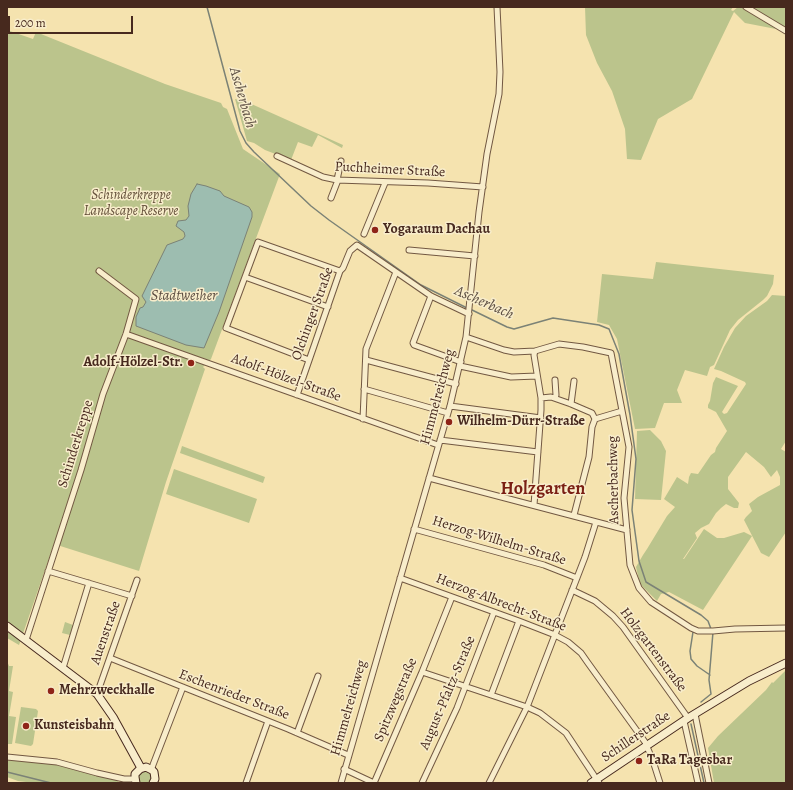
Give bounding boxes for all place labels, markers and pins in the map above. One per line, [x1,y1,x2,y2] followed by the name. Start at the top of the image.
[383,222,490,238] place label: Yogaraum Dachau
[370,225,380,235] marker: Yogaraum Dachau
[84,355,183,371] place label: Adolf-Hölzel-Str.
[186,358,196,368] marker: Adolf-Hölzel-Str.
[457,414,585,430] place label: Wilhelm-Dürr-Straße
[444,417,454,427] marker: Wilhelm-Dürr-Straße
[59,683,155,699] place label: Mehrzweckhalle
[46,686,56,696] marker: Mehrzweckhalle
[34,718,114,734] place label: Kunsteisbahn
[21,721,31,731] marker: Kunsteisbahn
[647,753,732,769] place label: TaRa Tagesbar
[634,756,644,766] marker: TaRa Tagesbar

